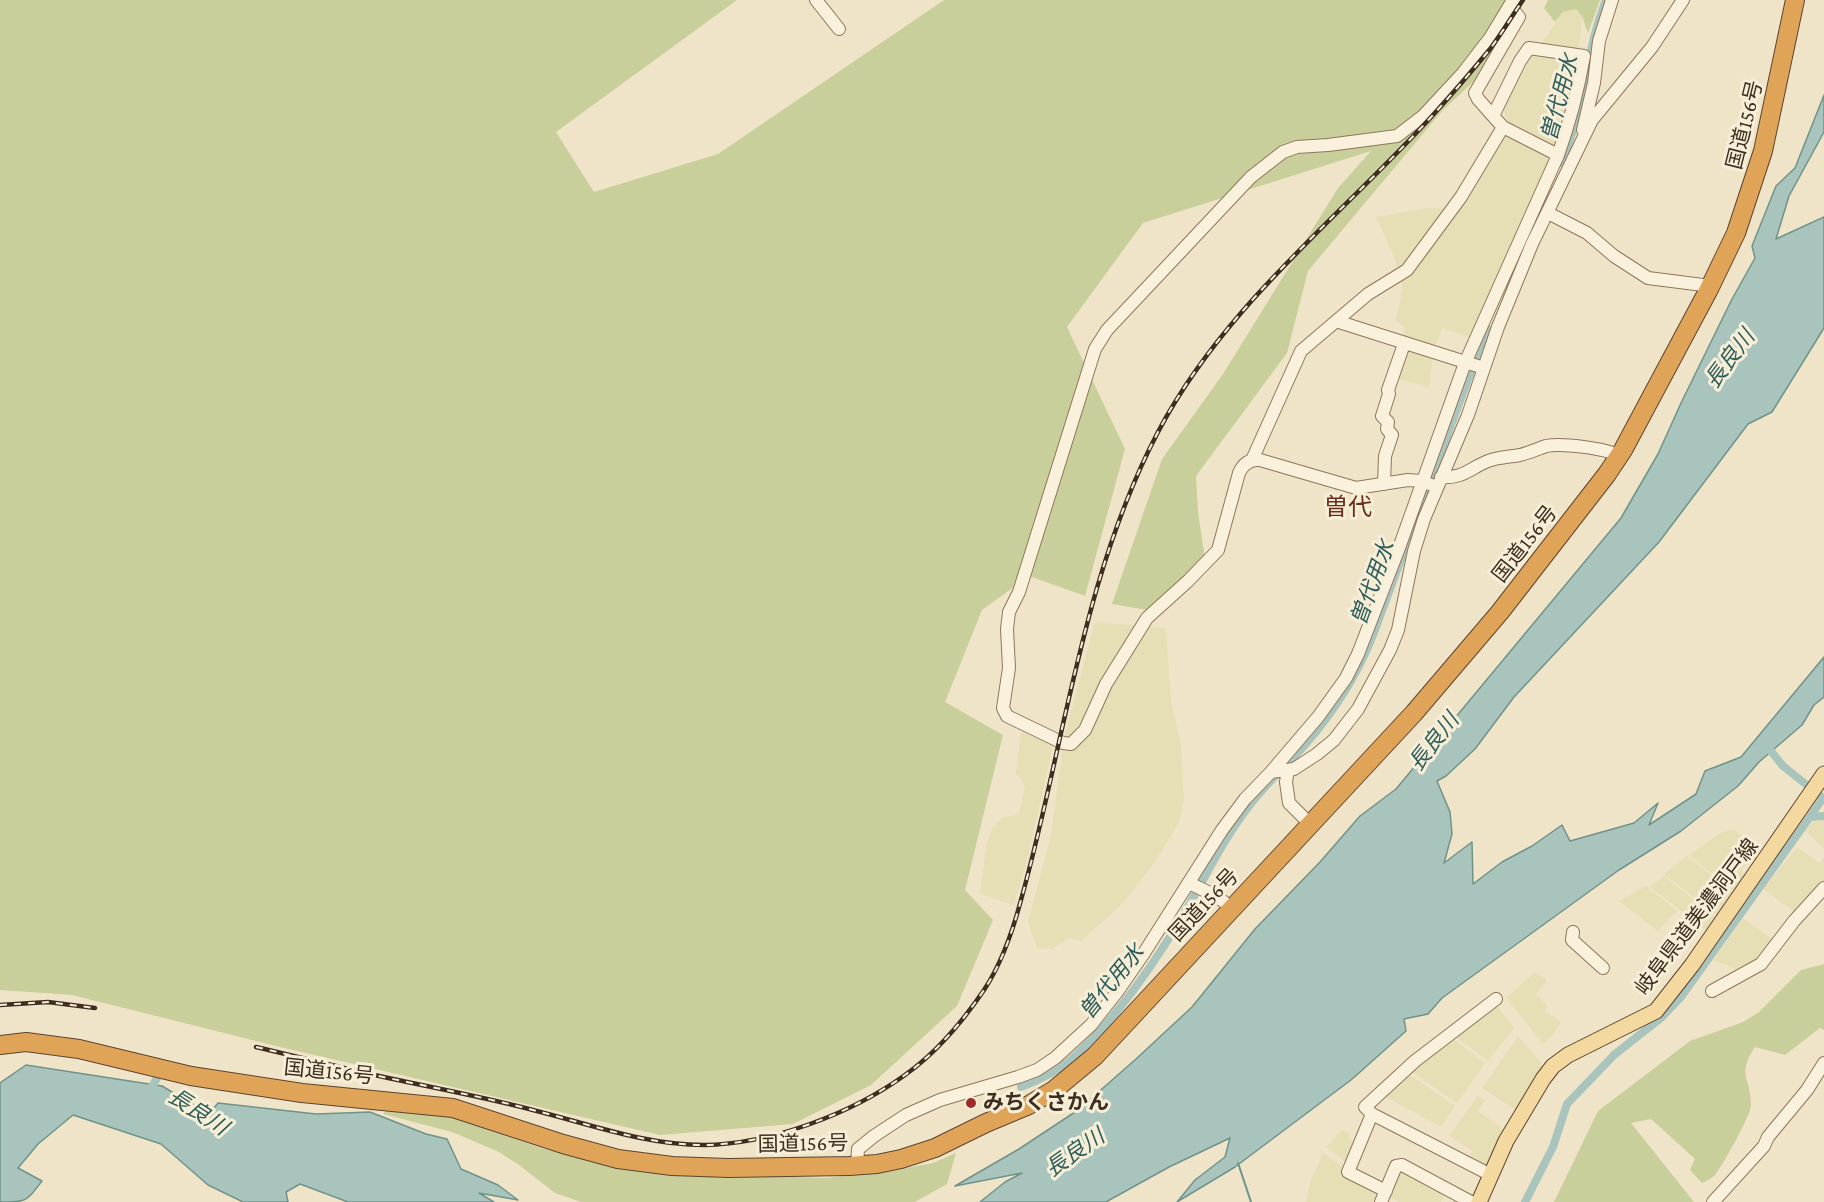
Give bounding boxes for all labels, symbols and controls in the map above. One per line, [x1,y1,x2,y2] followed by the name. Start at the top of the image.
[1536,52,1584,144] water label: 曽代用水
[1722,78,1768,172] street label: 国道156号
[1700,325,1760,393] water label: 長良川
[1324,494,1372,522] district label: 曽代
[1487,501,1563,587] street label: 国道156号
[1346,537,1400,629] water label: 曽代用水
[1403,708,1465,776] water label: 長良川
[1630,834,1764,1000] street label: 岐阜県道美濃洞戸線
[1164,863,1244,947] street label: 国道156号
[1074,939,1150,1025] water label: 曽代用水
[283,1055,375,1089] street label: 国道156号
[163,1083,233,1141] water label: 長良川
[983,1090,1109,1116] place label: みちくさかん
[964,1096,978,1110] marker: みちくさかん
[1040,1123,1110,1183] water label: 長良川
[758,1131,848,1157] street label: 国道156号

